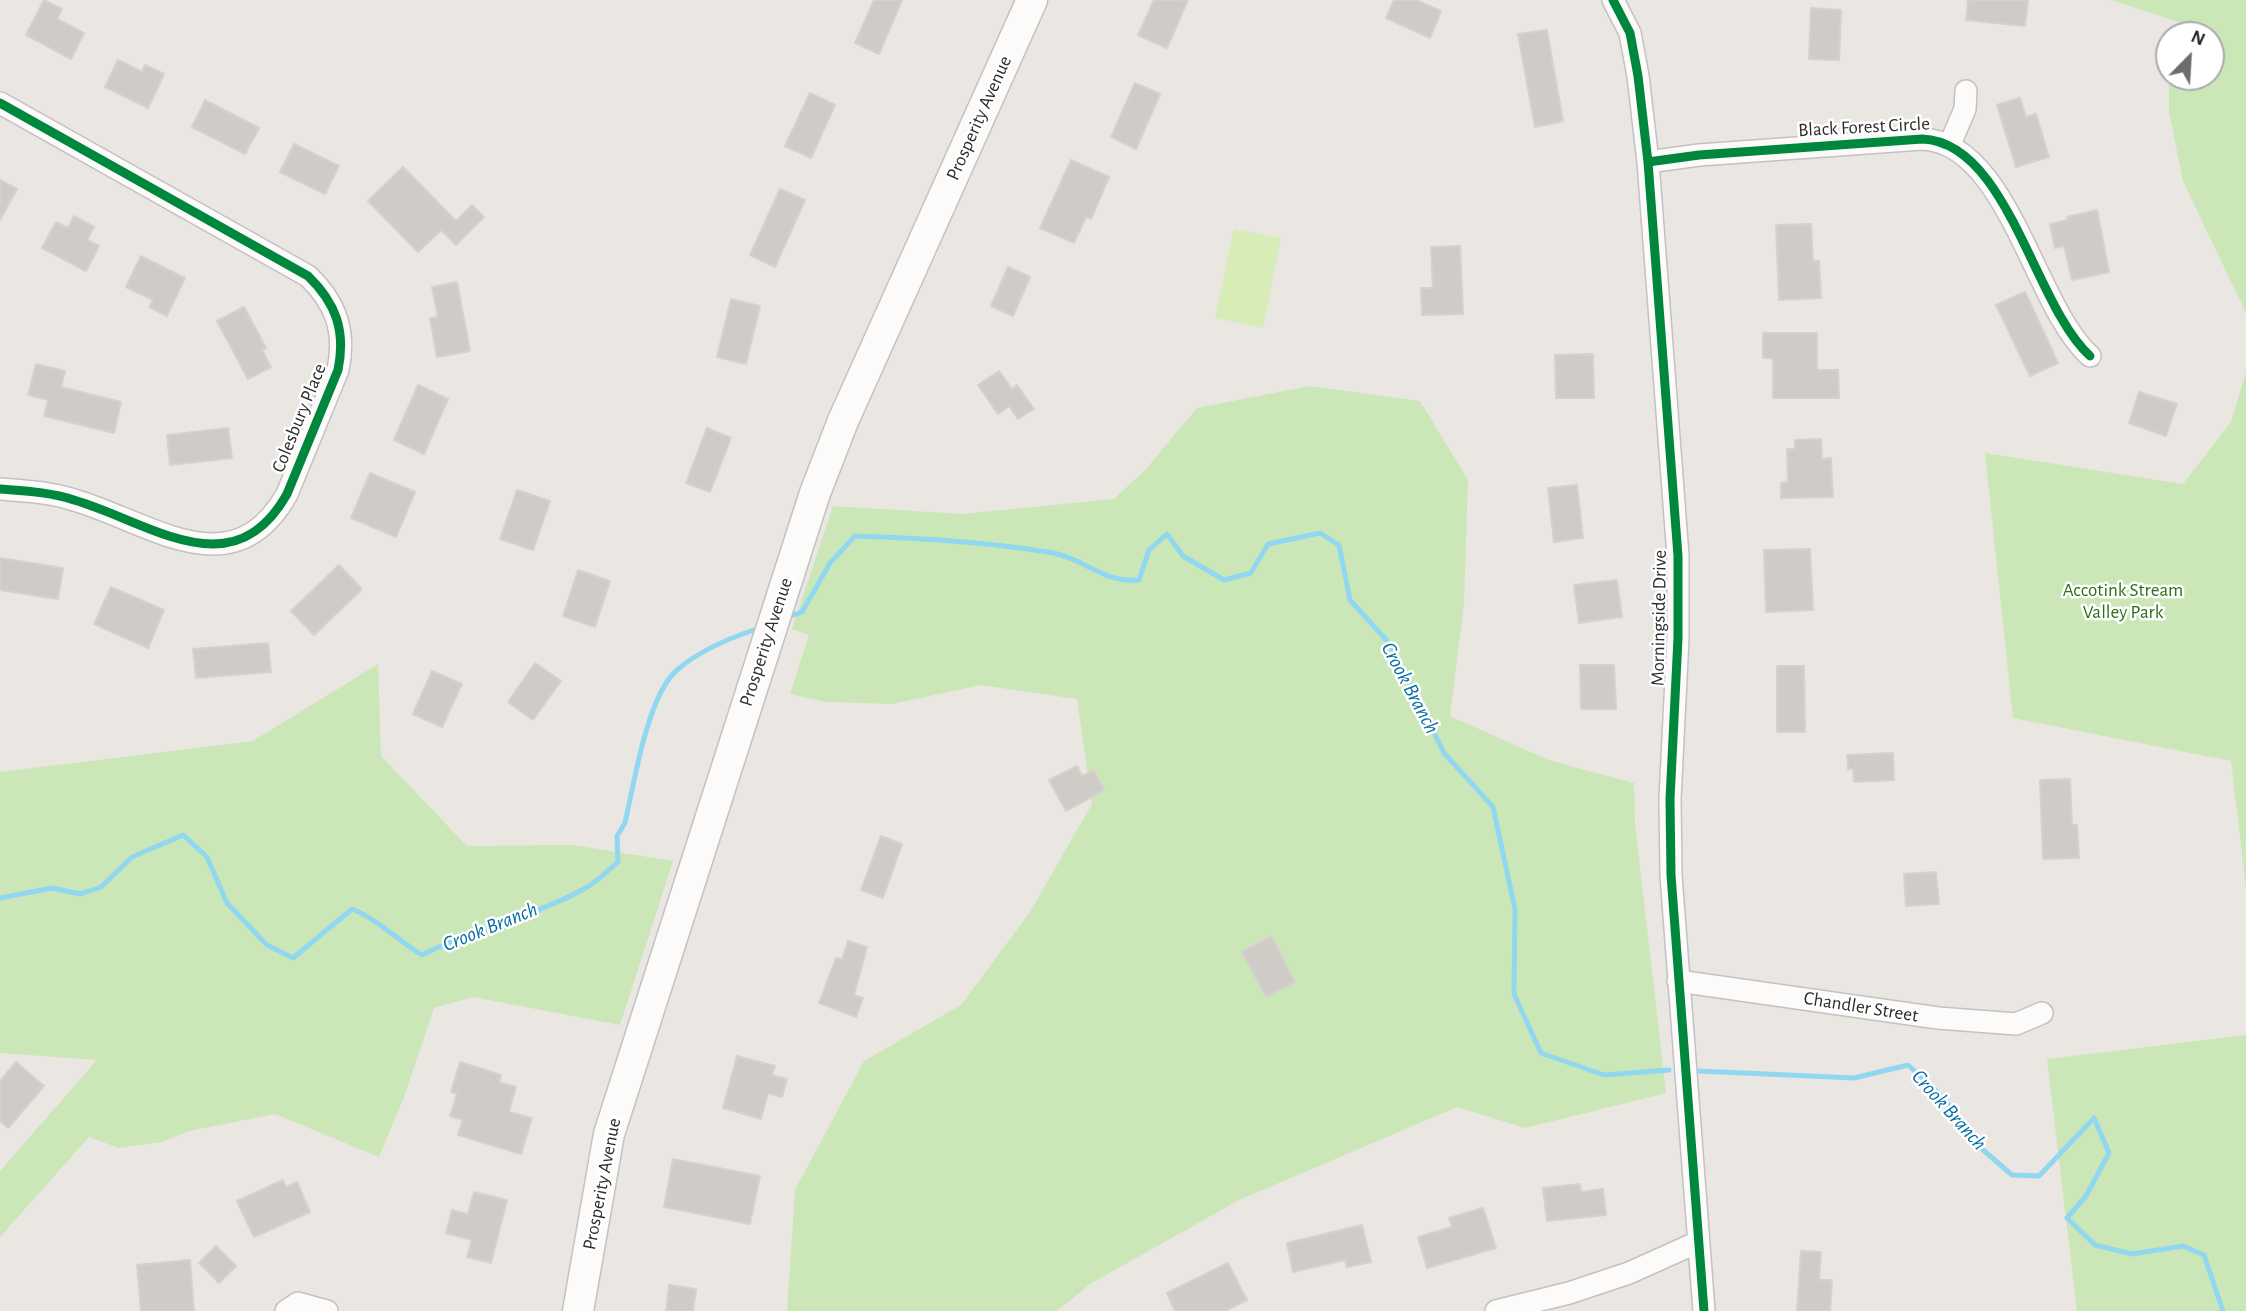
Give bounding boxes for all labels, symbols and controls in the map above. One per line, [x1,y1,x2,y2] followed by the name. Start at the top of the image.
[2155,21,2225,91] north arrow
[2188,27,2208,50] text: N
[941,52,1017,184] street label: Prosperity Avenue
[1798,112,1930,142] street label: Black Forest Circle
[267,360,331,476] street label: Colesbury Place
[1646,550,1672,686] street label: Morningside Drive
[734,575,798,709] street label: Prosperity Avenue
[2063,579,2183,623] park label: Accotink Stream Valley Park
[1375,638,1445,738] water label: Crook Branch
[439,897,541,957] water label: Crook Branch
[1802,987,1920,1027] street label: Chandler Street
[1906,1064,1992,1156] water label: Crook Branch
[578,1116,626,1252] street label: Prosperity Avenue

